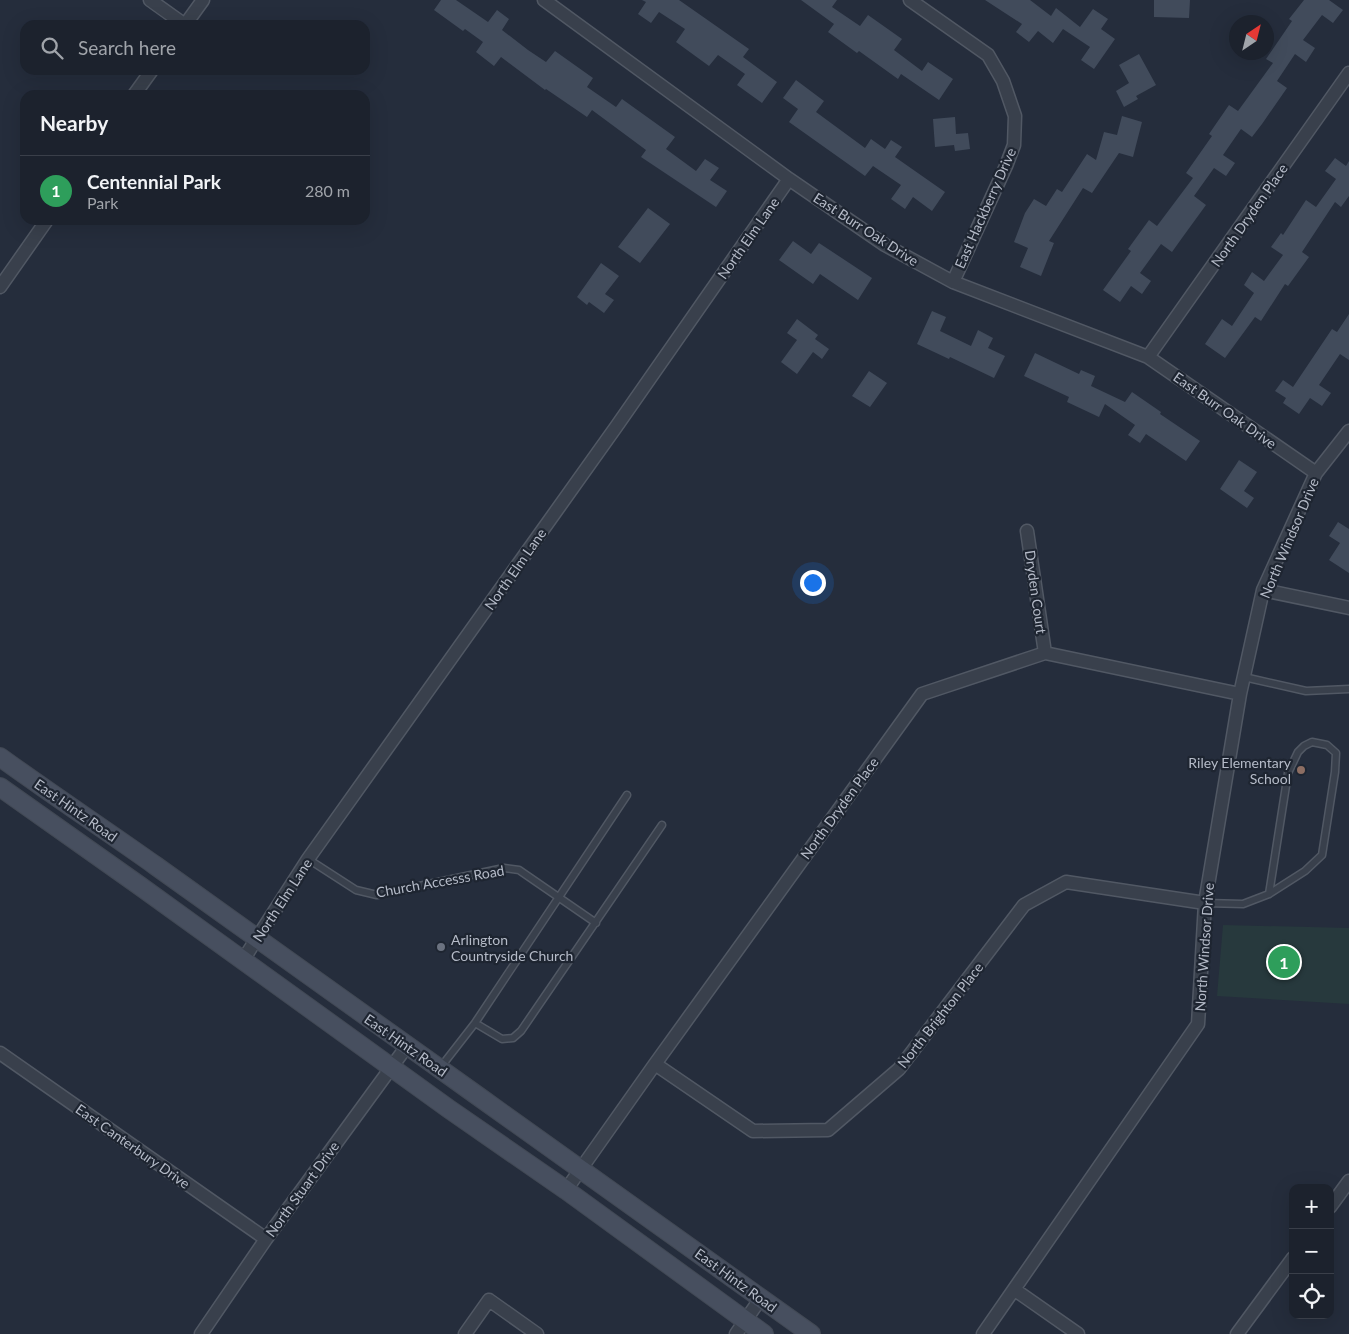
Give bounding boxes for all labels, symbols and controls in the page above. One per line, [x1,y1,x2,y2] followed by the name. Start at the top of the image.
[1229,15,1274,60] north arrow
[20,20,370,75] search box
[38,34,66,62] icon: search
[78,36,176,59] text: Search here
[40,110,108,135] text: Nearby
[951,145,1019,271] street label: East Hackberry Drive
[1207,160,1291,270] street label: North Dryden Place
[87,170,221,193] text: Centennial Park
[51,181,61,200] text: 1
[305,181,350,200] text: 280 m
[810,189,922,269] street label: East Burr Oak Drive
[87,193,118,212] text: Park
[714,194,782,282] street label: North Elm Lane
[1170,368,1280,452] street label: East Burr Oak Drive
[1256,475,1322,601] street label: North Windsor Drive
[481,525,549,613] street label: North Elm Lane
[1022,549,1050,635] street label: Dryden Court
[800,570,826,596] your location
[796,754,882,862] street label: North Dryden Place
[1188,754,1292,787] place label: Riley Elementary School
[1295,764,1307,776] marker: Riley Elementary School
[31,775,121,845] street label: East Hintz Road
[249,855,315,945] street label: North Elm Lane
[375,861,505,901] street label: Church Accesss Road
[1191,882,1217,1012] street label: North Windsor Drive
[451,931,573,964] place label: Arlington Countryside Church
[435,941,447,953] marker: Arlington Countryside Church
[1268,943,1300,981] pin: 1
[894,959,986,1071] street label: North Brighton Place
[361,1010,451,1080] street label: East Hintz Road
[73,1100,193,1192] street label: East Canterbury Drive
[262,1138,342,1240] street label: North Stuart Drive
[1289,1184,1334,1319] map controls
[1289,1184,1334,1229] button: +
[1289,1229,1334,1274] button: −
[692,1245,780,1315] street label: East Hintz Road
[1289,1274,1334,1319] button: locate

